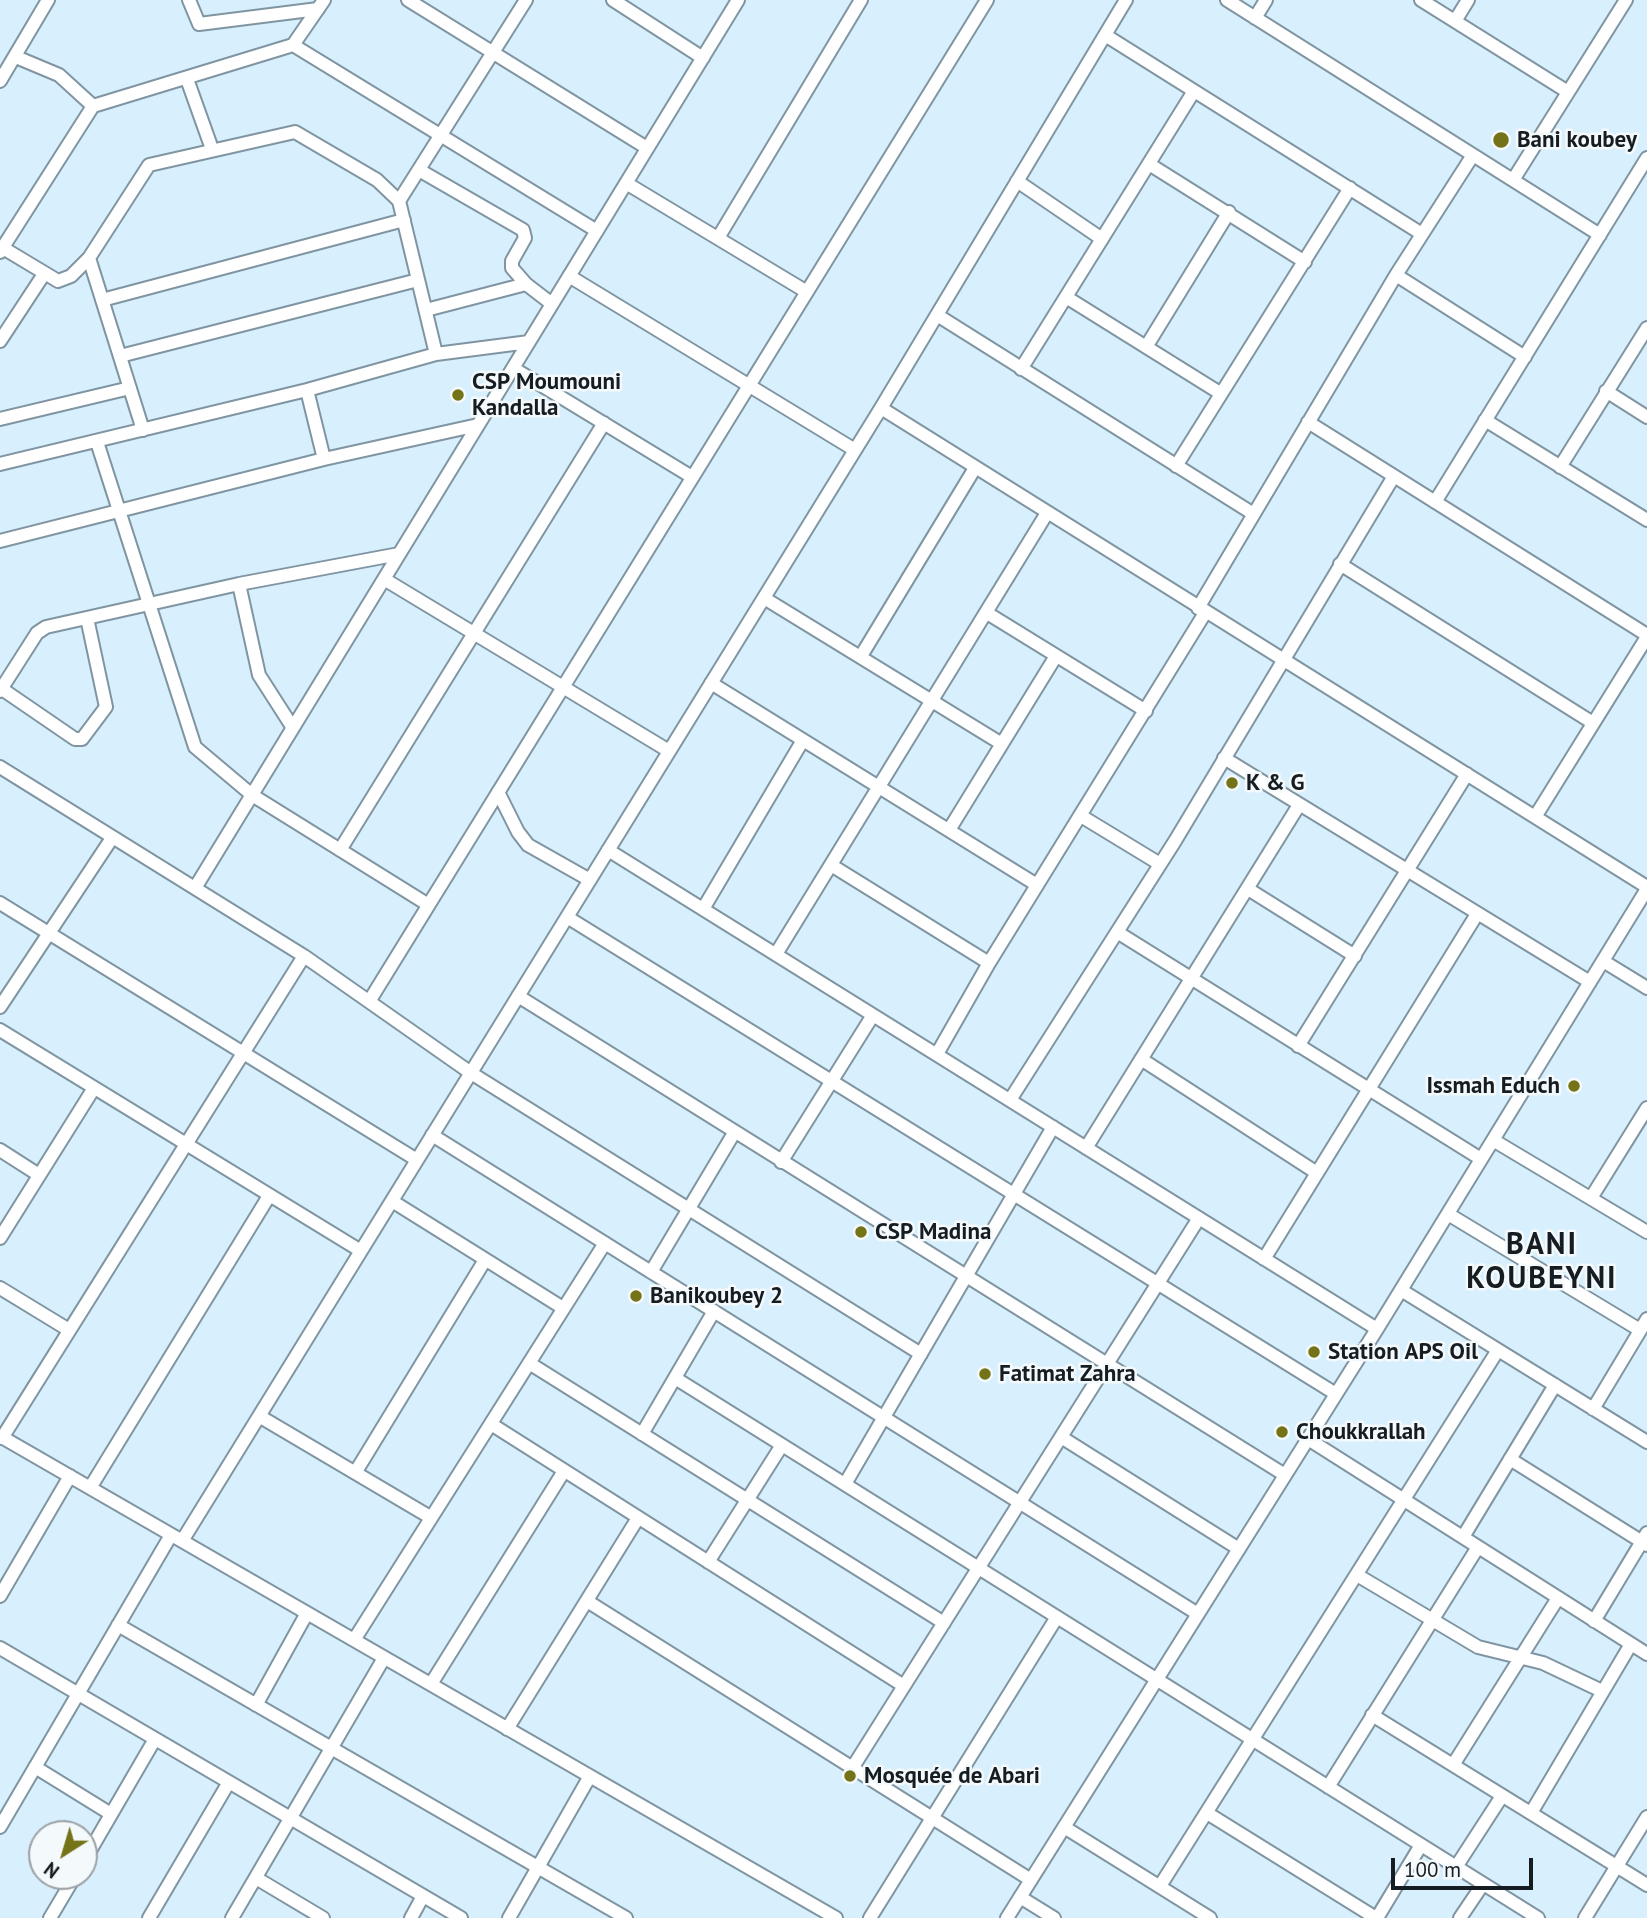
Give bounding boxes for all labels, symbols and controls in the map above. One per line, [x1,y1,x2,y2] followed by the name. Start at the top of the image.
[1517,126,1637,154] place label: Bani koubey
[1491,130,1511,150] marker: Bani koubey
[472,368,621,422] place label: CSP Moumouni Kandalla
[450,387,466,403] marker: CSP Moumouni Kandalla
[1246,769,1305,797] place label: K & G
[1224,775,1240,791] marker: K & G
[1426,1072,1560,1100] place label: Issmah Educh
[1566,1078,1582,1094] marker: Issmah Educh
[875,1218,991,1246] place label: CSP Madina
[853,1224,869,1240] marker: CSP Madina
[1467,1227,1617,1298] district label: BANI KOUBEYNI
[650,1282,783,1310] place label: Banikoubey 2
[628,1288,644,1304] marker: Banikoubey 2
[1328,1338,1478,1366] place label: Station APS Oil
[1306,1344,1322,1360] marker: Station APS Oil
[999,1360,1136,1388] place label: Fatimat Zahra
[977,1366,993,1382] marker: Fatimat Zahra
[1296,1418,1426,1446] place label: Choukkrallah
[1274,1424,1290,1440] marker: Choukkrallah
[864,1762,1040,1790] place label: Mosquée de Abari
[842,1768,858,1784] marker: Mosquée de Abari
[28,1820,98,1890] north arrow
[1395,1844,1537,1888] scale bar
[1404,1856,1461,1883] text: 100 m
[39,1857,64,1884] text: N

